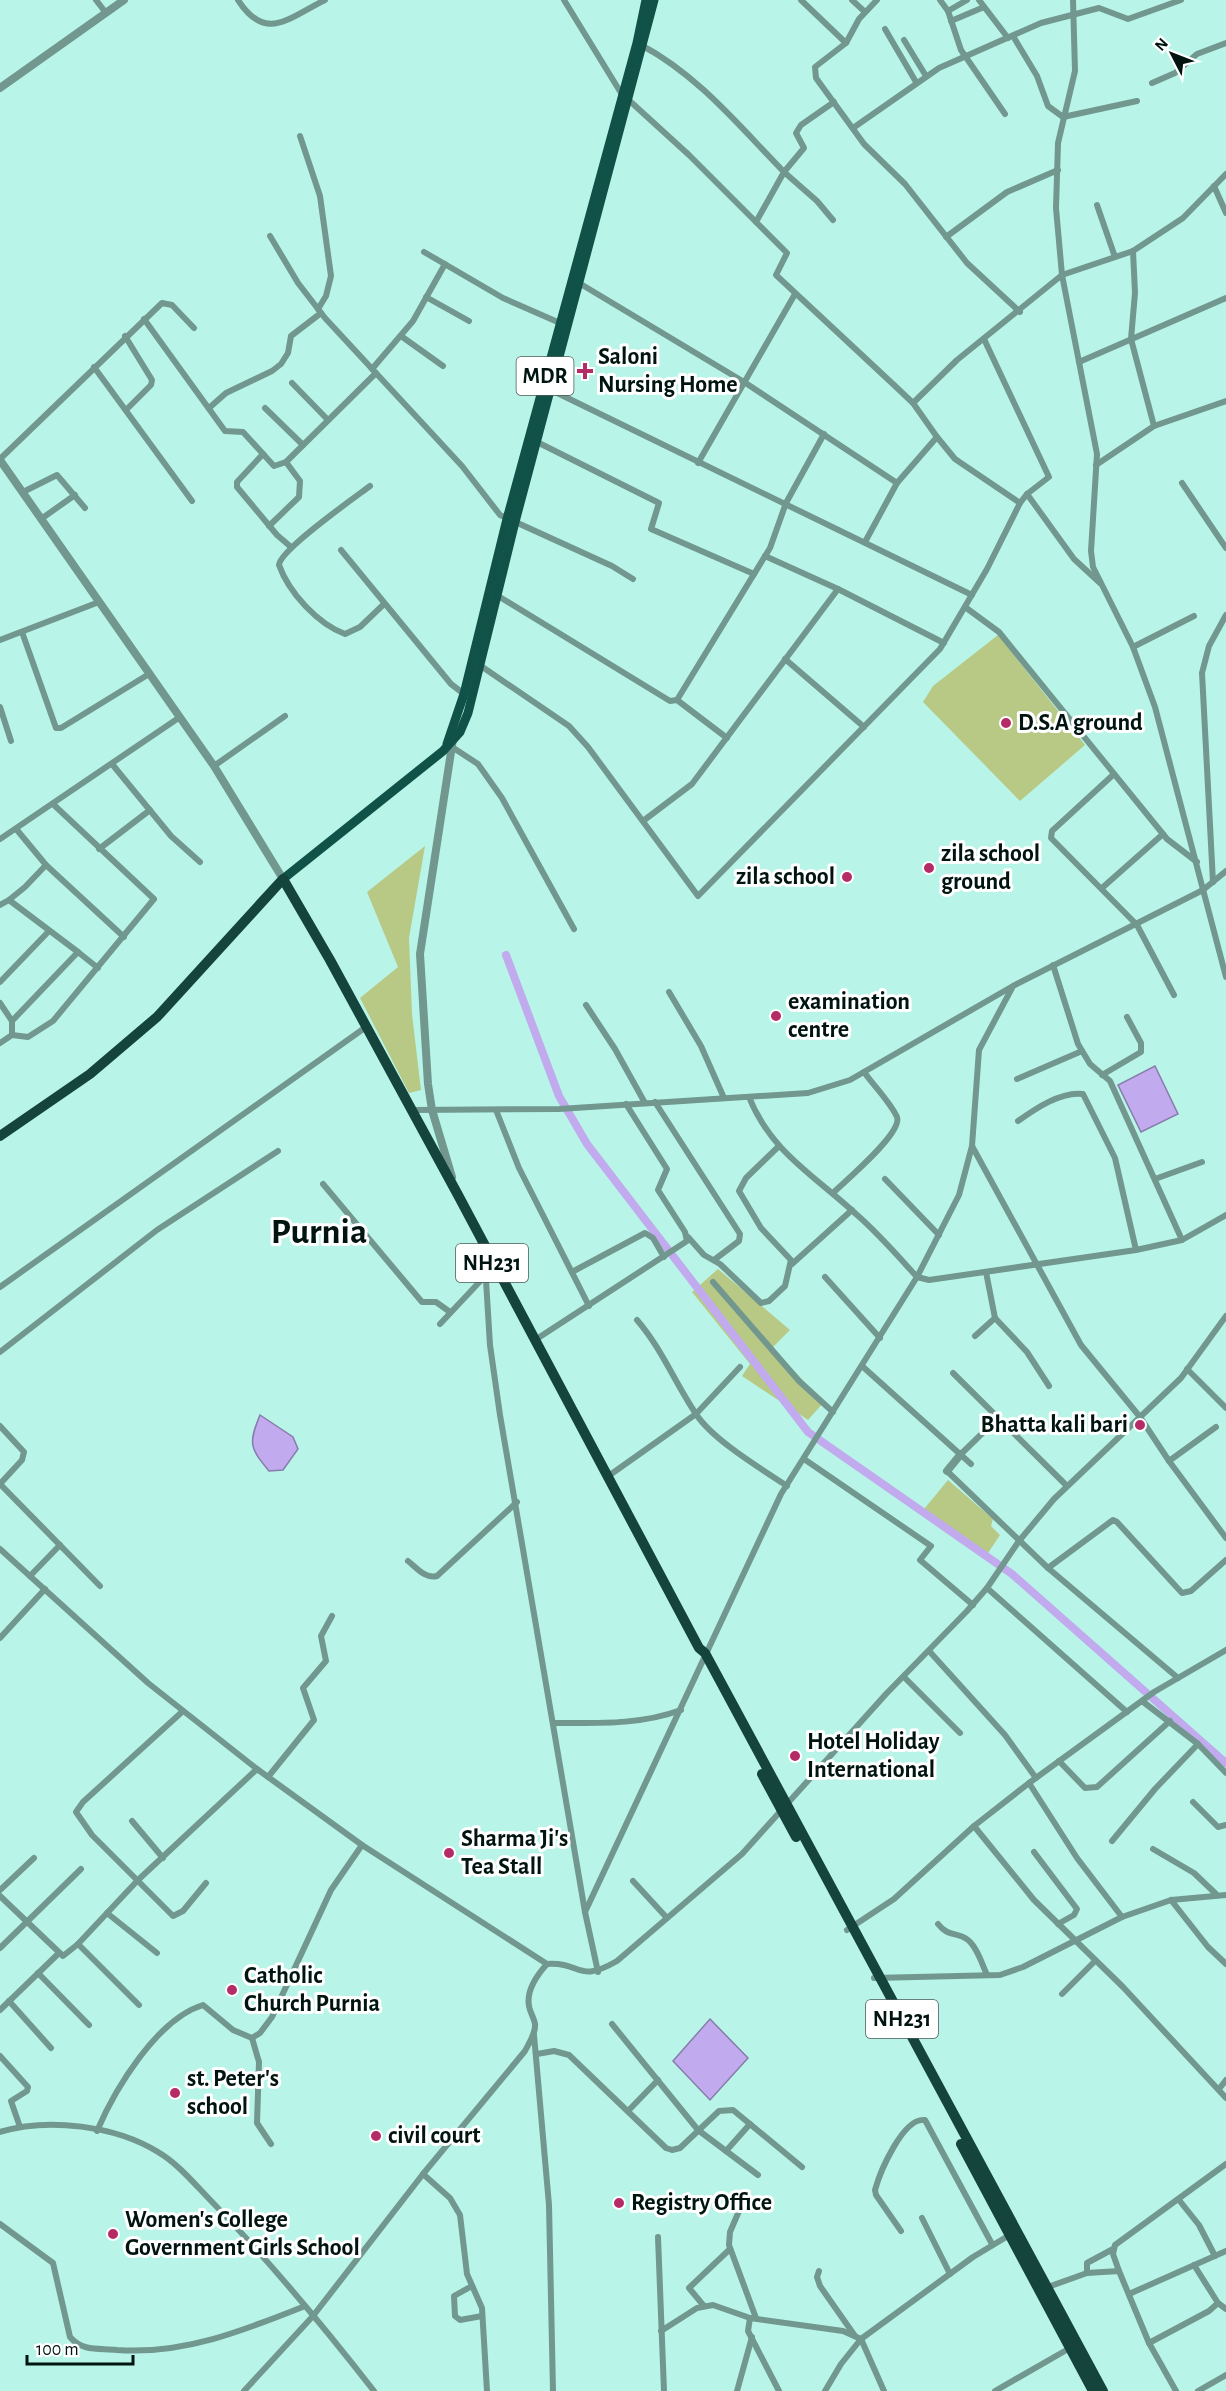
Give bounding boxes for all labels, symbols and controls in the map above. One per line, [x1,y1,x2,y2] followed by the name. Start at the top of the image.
[1142,24,1202,84] north arrow
[1152,35,1171,54] text: N
[598,345,738,397] place label: Saloni Nursing Home
[516,357,574,395] road number: MDR
[576,362,594,380] marker: Saloni Nursing Home
[1018,711,1143,735] place label: D.S.A ground
[999,716,1013,730] marker: D.S.A ground
[941,842,1040,894] place label: zila school ground
[922,861,936,875] marker: zila school ground
[736,865,835,889] place label: zila school
[840,870,854,884] marker: zila school
[788,990,910,1042] place label: examination centre
[769,1009,783,1023] marker: examination centre
[271,1214,367,1250] district label: Purnia
[456,1244,528,1282] road number: NH231
[981,1413,1128,1437] place label: Bhatta kali bari
[1133,1418,1147,1432] marker: Bhatta kali bari
[807,1730,940,1782] place label: Hotel Holiday International
[788,1749,802,1763] marker: Hotel Holiday International
[461,1827,568,1879] place label: Sharma Ji's Tea Stall
[442,1846,456,1860] marker: Sharma Ji's Tea Stall
[244,1964,380,2016] place label: Catholic Church Purnia
[225,1983,239,1997] marker: Catholic Church Purnia
[866,2000,938,2038] road number: NH231
[187,2067,279,2119] place label: st. Peter's school
[168,2086,182,2100] marker: st. Peter's school
[388,2124,480,2148] place label: civil court
[369,2129,383,2143] marker: civil court
[631,2191,772,2215] place label: Registry Office
[612,2196,626,2210] marker: Registry Office
[125,2208,360,2260] place label: Women's College Government Girls School
[106,2227,120,2241] marker: Women's College Government Girls School
[27,2328,134,2366] scale bar
[36,2341,79,2359] text: 100 m

